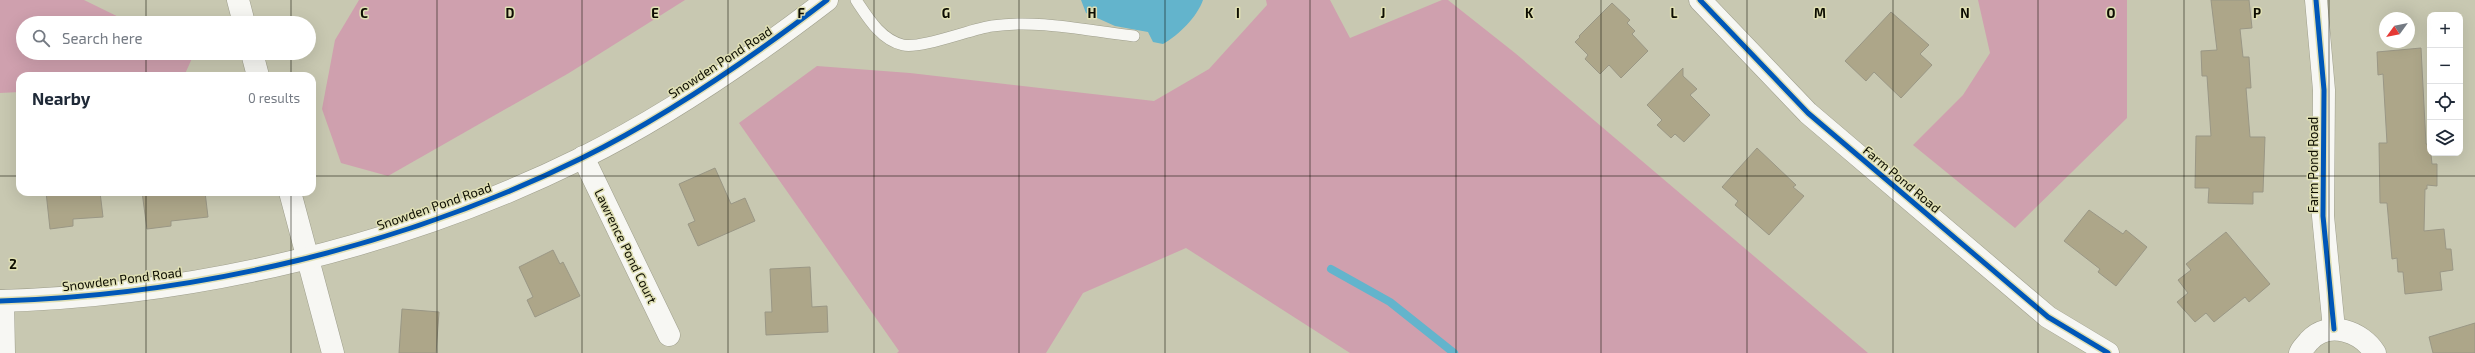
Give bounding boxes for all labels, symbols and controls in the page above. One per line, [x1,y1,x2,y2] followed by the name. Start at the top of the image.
[360,5,368,21] text: C
[506,5,515,21] text: D
[651,5,659,21] text: E
[797,5,805,21] text: F
[942,5,950,21] text: G
[1088,5,1097,21] text: H
[1236,5,1240,21] text: I
[1381,5,1385,21] text: J
[1525,5,1534,21] text: K
[1671,5,1678,21] text: L
[1814,5,1826,21] text: M
[1960,5,1970,21] text: N
[2107,5,2116,21] text: O
[2253,5,2261,21] text: P
[2379,12,2415,48] north arrow
[2427,12,2463,156] map controls
[2427,12,2463,48] button: +
[16,16,316,60] search box
[665,22,775,102] street label: Snowden Pond Road
[30,27,52,49] icon: search
[62,29,143,47] text: Search here
[2427,48,2463,84] button: −
[2427,84,2463,120] button: locate
[32,88,90,108] text: Nearby
[248,90,300,106] text: 0 results
[2305,117,2321,213] street label: Farm Pond Road
[2427,120,2463,156] button: layers
[1860,142,1944,216] street label: Farm Pond Road
[374,179,494,233] street label: Snowden Pond Road
[591,186,661,306] street label: Lawrence Pond Court
[9,256,17,272] text: 2
[61,264,183,294] street label: Snowden Pond Road

